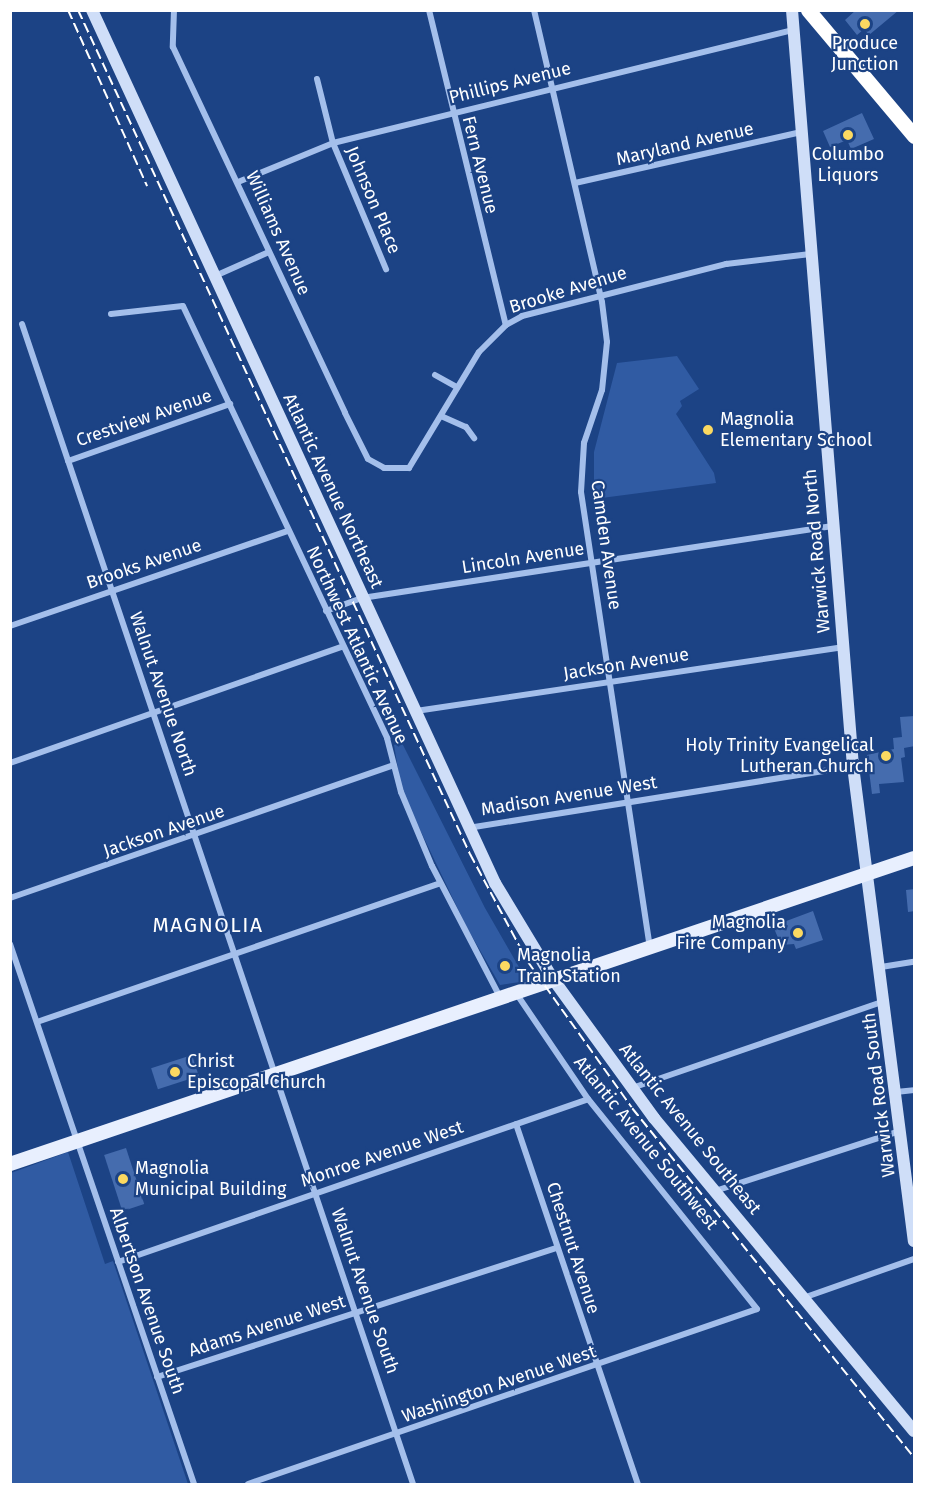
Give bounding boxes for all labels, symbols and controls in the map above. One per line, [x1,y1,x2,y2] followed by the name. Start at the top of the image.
[858,17,872,31] marker: Produce Junction
[831,33,899,76] place label: Produce Junction
[447,57,573,109] street label: Phillips Avenue
[457,114,503,216] street label: Fern Avenue
[614,118,756,170] street label: Maryland Avenue
[841,128,855,142] marker: Columbo Liquors
[341,143,405,257] street label: Johnson Place
[812,144,884,186] place label: Columbo Liquors
[241,168,315,298] street label: Williams Avenue
[507,262,629,318] street label: Brooke Avenue
[73,385,215,451] street label: Crestview Avenue
[278,390,388,592] street label: Atlantic Avenue Northeast
[720,409,872,452] place label: Magnolia Elementary School
[701,423,715,437] marker: Magnolia Elementary School
[799,468,835,634] street label: Warwick Road North
[586,479,626,611] street label: Camden Avenue
[84,534,204,594] street label: Brooks Avenue
[460,538,586,578] street label: Lincoln Avenue
[302,543,412,747] street label: Northwest Atlantic Avenue
[125,609,201,779] street label: Walnut Avenue North
[562,643,690,685] street label: Jackson Avenue
[685,735,874,777] place label: Holy Trinity Evangelical Lutheran Church
[879,749,893,763] marker: Holy Trinity Evangelical Lutheran Church
[480,771,658,821] street label: Madison Avenue West
[100,800,228,862] street label: Jackson Avenue
[153,912,263,938] district label: MAGNOLIA
[676,912,786,954] place label: Magnolia Fire Company
[791,926,805,940] marker: Magnolia Fire Company
[517,945,621,988] place label: Magnolia Train Station
[498,959,512,973] marker: Magnolia Train Station
[858,1011,900,1179] street label: Warwick Road South
[614,1039,766,1219] street label: Atlantic Avenue Southeast
[187,1051,326,1094] place label: Christ Episcopal Church
[569,1052,723,1234] street label: Atlantic Avenue Southwest
[168,1065,182,1079] marker: Christ Episcopal Church
[298,1116,466,1192] street label: Monroe Avenue West
[135,1158,286,1200] place label: Magnolia Municipal Building
[116,1172,130,1186] marker: Magnolia Municipal Building
[542,1179,604,1317] street label: Chestnut Avenue
[105,1205,189,1397] street label: Albertson Avenue South
[326,1205,404,1377] street label: Walnut Avenue South
[186,1290,348,1362] street label: Adams Avenue West
[399,1341,599,1427] street label: Washington Avenue West

